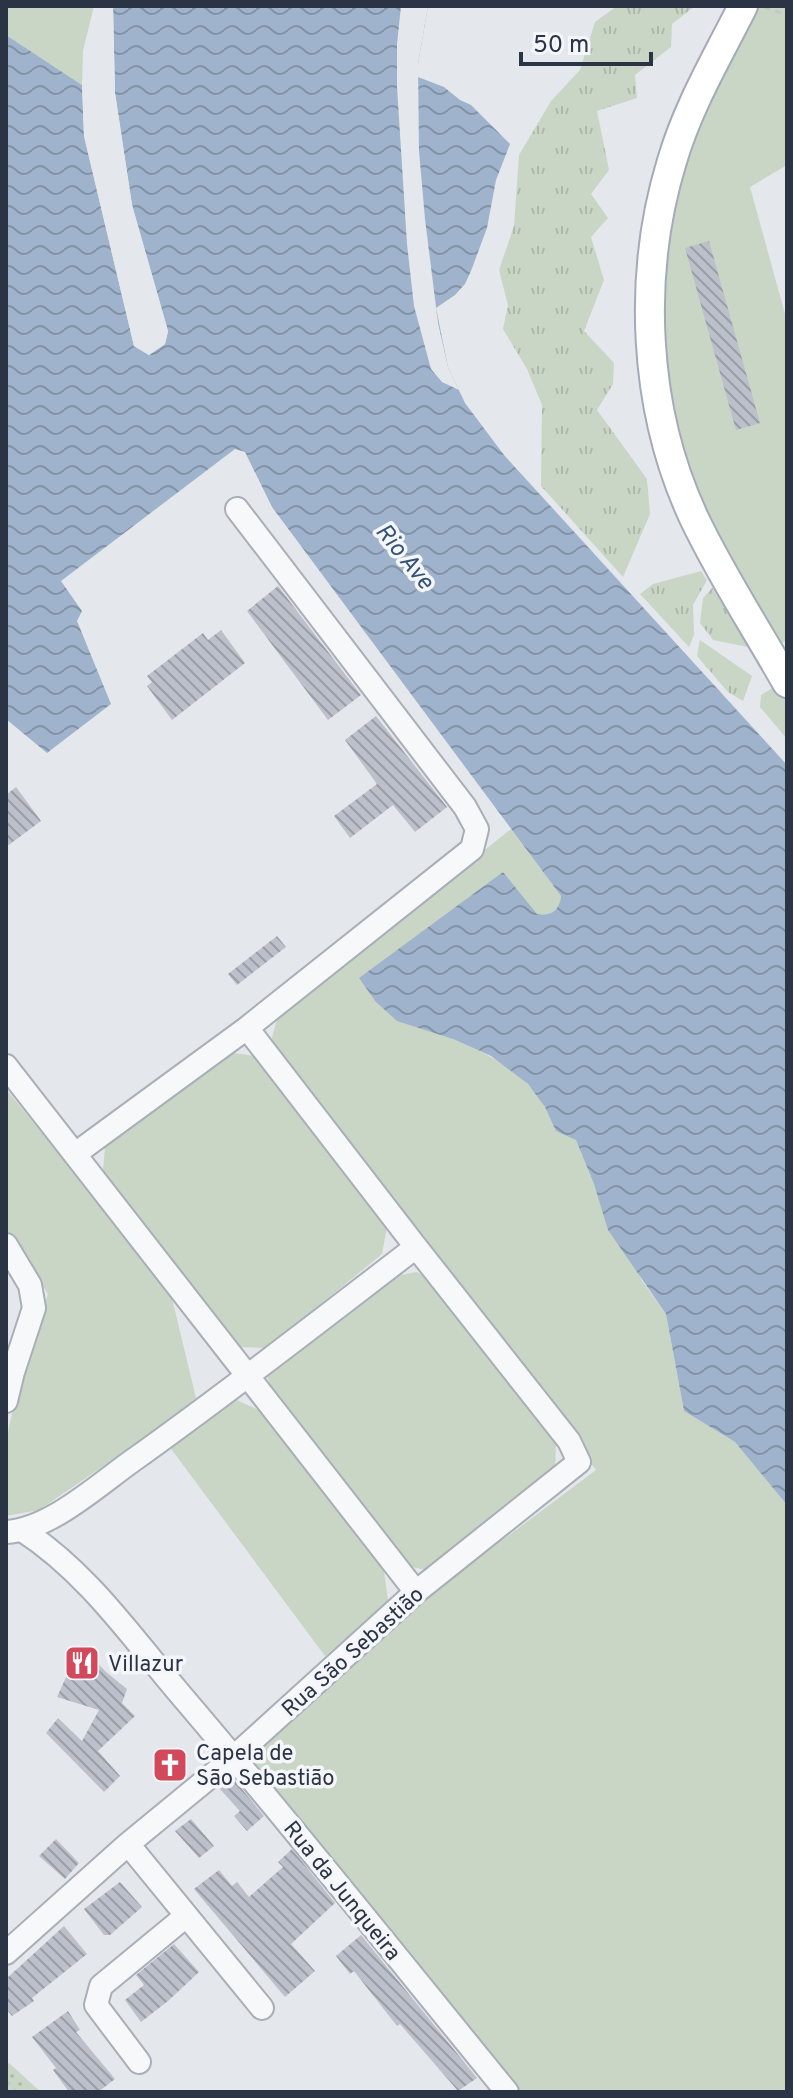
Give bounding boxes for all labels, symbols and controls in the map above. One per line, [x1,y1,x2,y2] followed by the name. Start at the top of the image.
[521,16,651,66] scale bar
[533,31,589,61] text: 50 m
[368,518,440,597] water label: Rio Ave
[277,1582,430,1724] street label: Rua São Sebastião
[63,1644,101,1682] restaurant icon: Villazur
[108,1652,184,1679] place label: Villazur
[196,1741,334,1793] place label: Capela de São Sebastião
[151,1746,189,1784] church icon: Capela de São Sebastião
[277,1816,406,1967] street label: Rua da Junqueira

